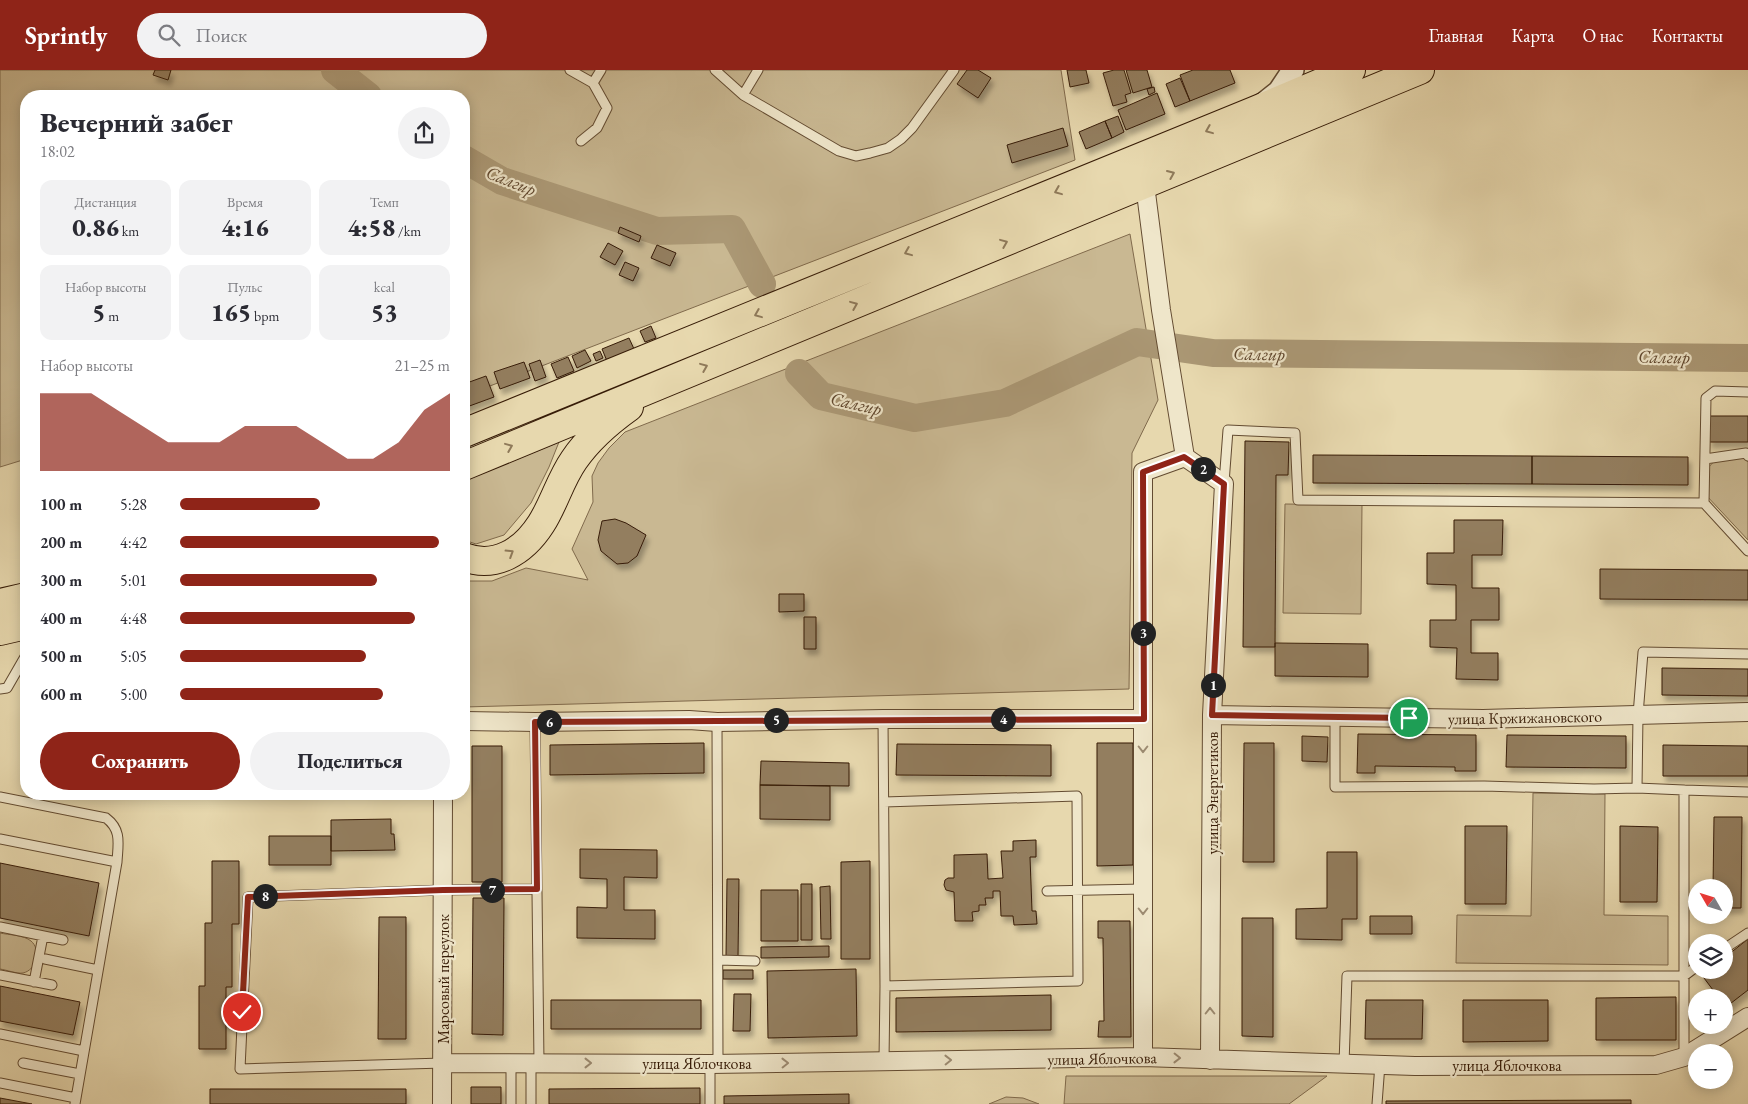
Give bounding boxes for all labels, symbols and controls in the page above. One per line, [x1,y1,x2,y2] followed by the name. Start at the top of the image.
[137,13,487,58] search box
[25,20,107,51] text: Sprintly
[155,21,183,49] icon: search
[195,23,247,48] text: Поиск
[1429,24,1483,47] text: Главная
[1511,24,1554,47] text: Карта
[1582,24,1624,47] text: О нас
[1652,24,1723,47] text: Контакты
[40,104,233,140] text: Вечерний забег
[398,107,450,159] button: share
[1205,123,1214,134] one-way arrow
[40,141,75,162] text: 18:02
[483,160,539,202] water label: Салгир
[1166,170,1175,181] one-way arrow
[1055,185,1063,195] one-way arrow
[74,193,137,211] text: Дистанция
[227,193,263,211] text: Время
[370,193,399,211] text: Темп
[72,211,119,243] text: 0.86
[221,211,269,243] text: 4:16
[348,211,395,243] text: 4:58
[119,222,139,240] text: km
[395,222,421,240] text: /km
[999,239,1008,249] one-way arrow
[904,246,913,257] one-way arrow
[65,278,146,296] text: Набор высоты
[227,278,263,296] text: Пульс
[374,278,395,296] text: kcal
[92,296,106,328] text: 5
[211,296,251,328] text: 165
[371,296,398,328] text: 53
[849,301,858,311] one-way arrow
[106,307,119,325] text: m
[251,307,279,325] text: bpm
[754,308,762,318] one-way arrow
[1233,342,1285,366] water label: Салгир
[1638,345,1690,369] water label: Салгир
[40,355,133,376] text: Набор высоты
[395,355,450,376] text: 21–25 m
[699,363,708,373] one-way arrow
[828,387,884,422] water label: Салгир
[504,443,513,454] one-way arrow
[1190,456,1216,482] pin: 2
[1200,460,1207,478] text: 2
[40,494,82,515] text: 100 m
[120,494,147,515] text: 5:28
[40,532,82,553] text: 200 m
[120,532,147,553] text: 4:42
[504,550,513,560] one-way arrow
[40,570,82,591] text: 300 m
[120,570,147,591] text: 5:01
[40,608,82,629] text: 400 m
[120,608,147,629] text: 4:48
[1130,620,1156,646] pin: 3
[1140,624,1147,642] text: 3
[40,646,82,667] text: 500 m
[120,646,147,667] text: 5:05
[1200,672,1226,698] pin: 1
[1210,676,1217,694] text: 1
[40,684,82,705] text: 600 m
[120,684,147,705] text: 5:00
[1388,697,1430,739] pin
[1395,704,1423,732] icon: arrive
[990,706,1016,732] pin: 4
[1448,706,1602,729] street label: улица Кржижановского
[764,708,788,732] pin: 5
[536,710,562,734] pin: 6
[1000,710,1007,728] text: 4
[773,711,780,729] text: 5
[546,713,553,731] text: 6
[1202,731,1223,854] street label: улица Энергетиков
[40,732,240,790] button: Сохранить
[250,732,450,790] button: Поделиться
[1138,745,1148,753] one-way arrow
[480,878,504,902] pin: 7
[1688,879,1732,924] north arrow
[1688,879,1733,1089] map controls
[489,881,496,899] text: 7
[252,884,278,908] pin: 8
[262,887,269,905] text: 8
[1138,908,1148,915] one-way arrow
[433,914,454,1044] street label: Марсовый переулок
[1688,934,1733,979] button: layers
[1688,989,1733,1034] button: +
[221,991,263,1033] pin
[228,998,256,1026] icon: check
[1205,1007,1215,1014] one-way arrow
[1688,1044,1733,1089] button: −
[1047,1047,1158,1070] street label: улица Яблочкова
[642,1053,752,1074] street label: улица Яблочкова
[1173,1053,1181,1063] one-way arrow
[944,1055,952,1065] one-way arrow
[1452,1055,1562,1076] street label: улица Яблочкова
[584,1058,592,1068] one-way arrow
[782,1058,790,1068] one-way arrow

